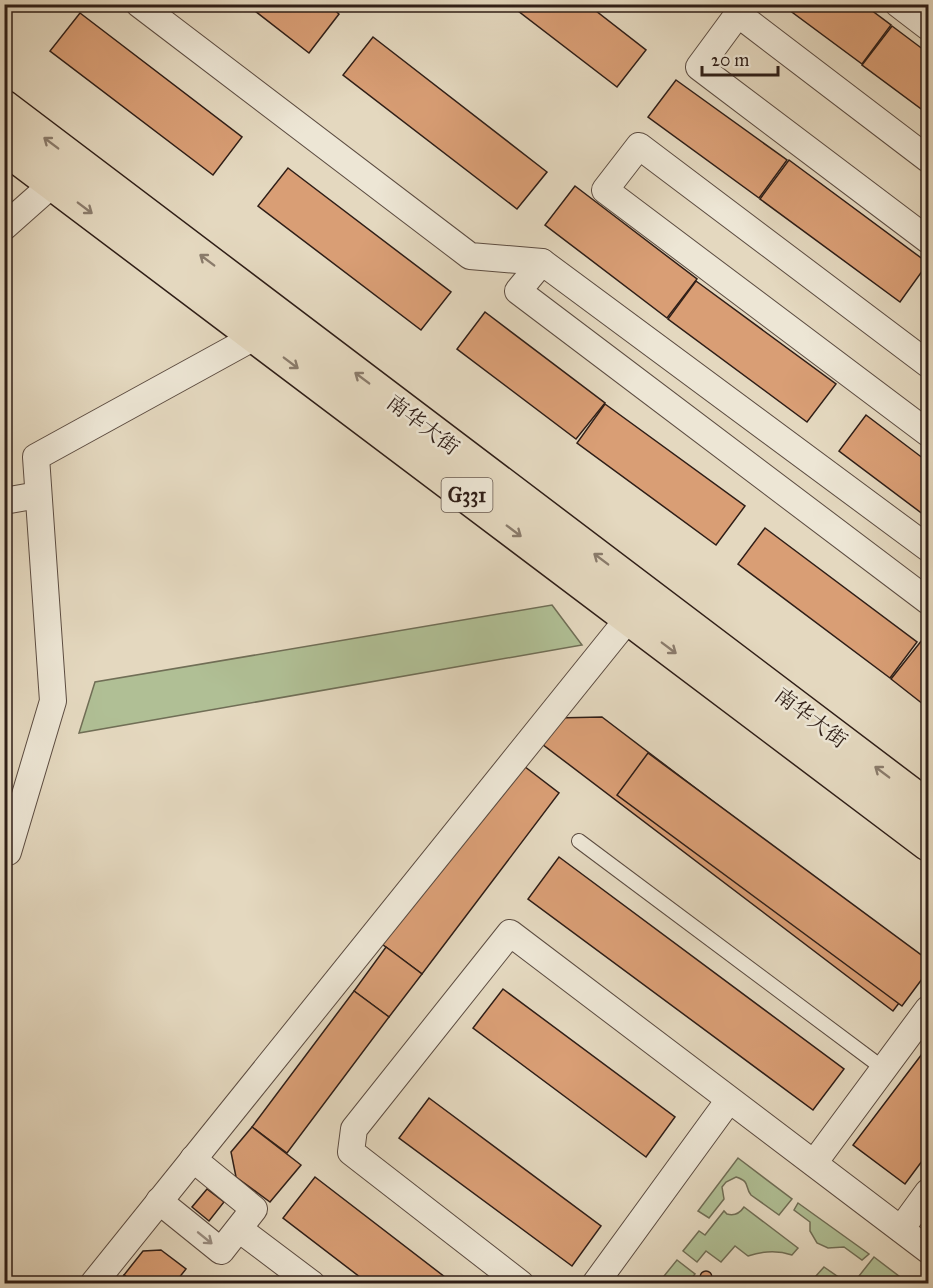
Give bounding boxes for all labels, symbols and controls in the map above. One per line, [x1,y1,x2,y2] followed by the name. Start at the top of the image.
[702,39,778,77] scale bar
[711,49,749,71] text: 20 m
[43,136,59,149] one-way arrow
[76,201,92,214] one-way arrow
[199,254,215,267] one-way arrow
[282,357,298,369] one-way arrow
[354,372,370,385] one-way arrow
[382,389,464,461] street label: 南华大街
[442,478,492,512] road number: G331
[505,524,521,537] one-way arrow
[594,553,610,565] one-way arrow
[661,642,677,654] one-way arrow
[770,682,852,754] street label: 南华大街
[874,765,890,778] one-way arrow
[197,1231,213,1244] one-way arrow

